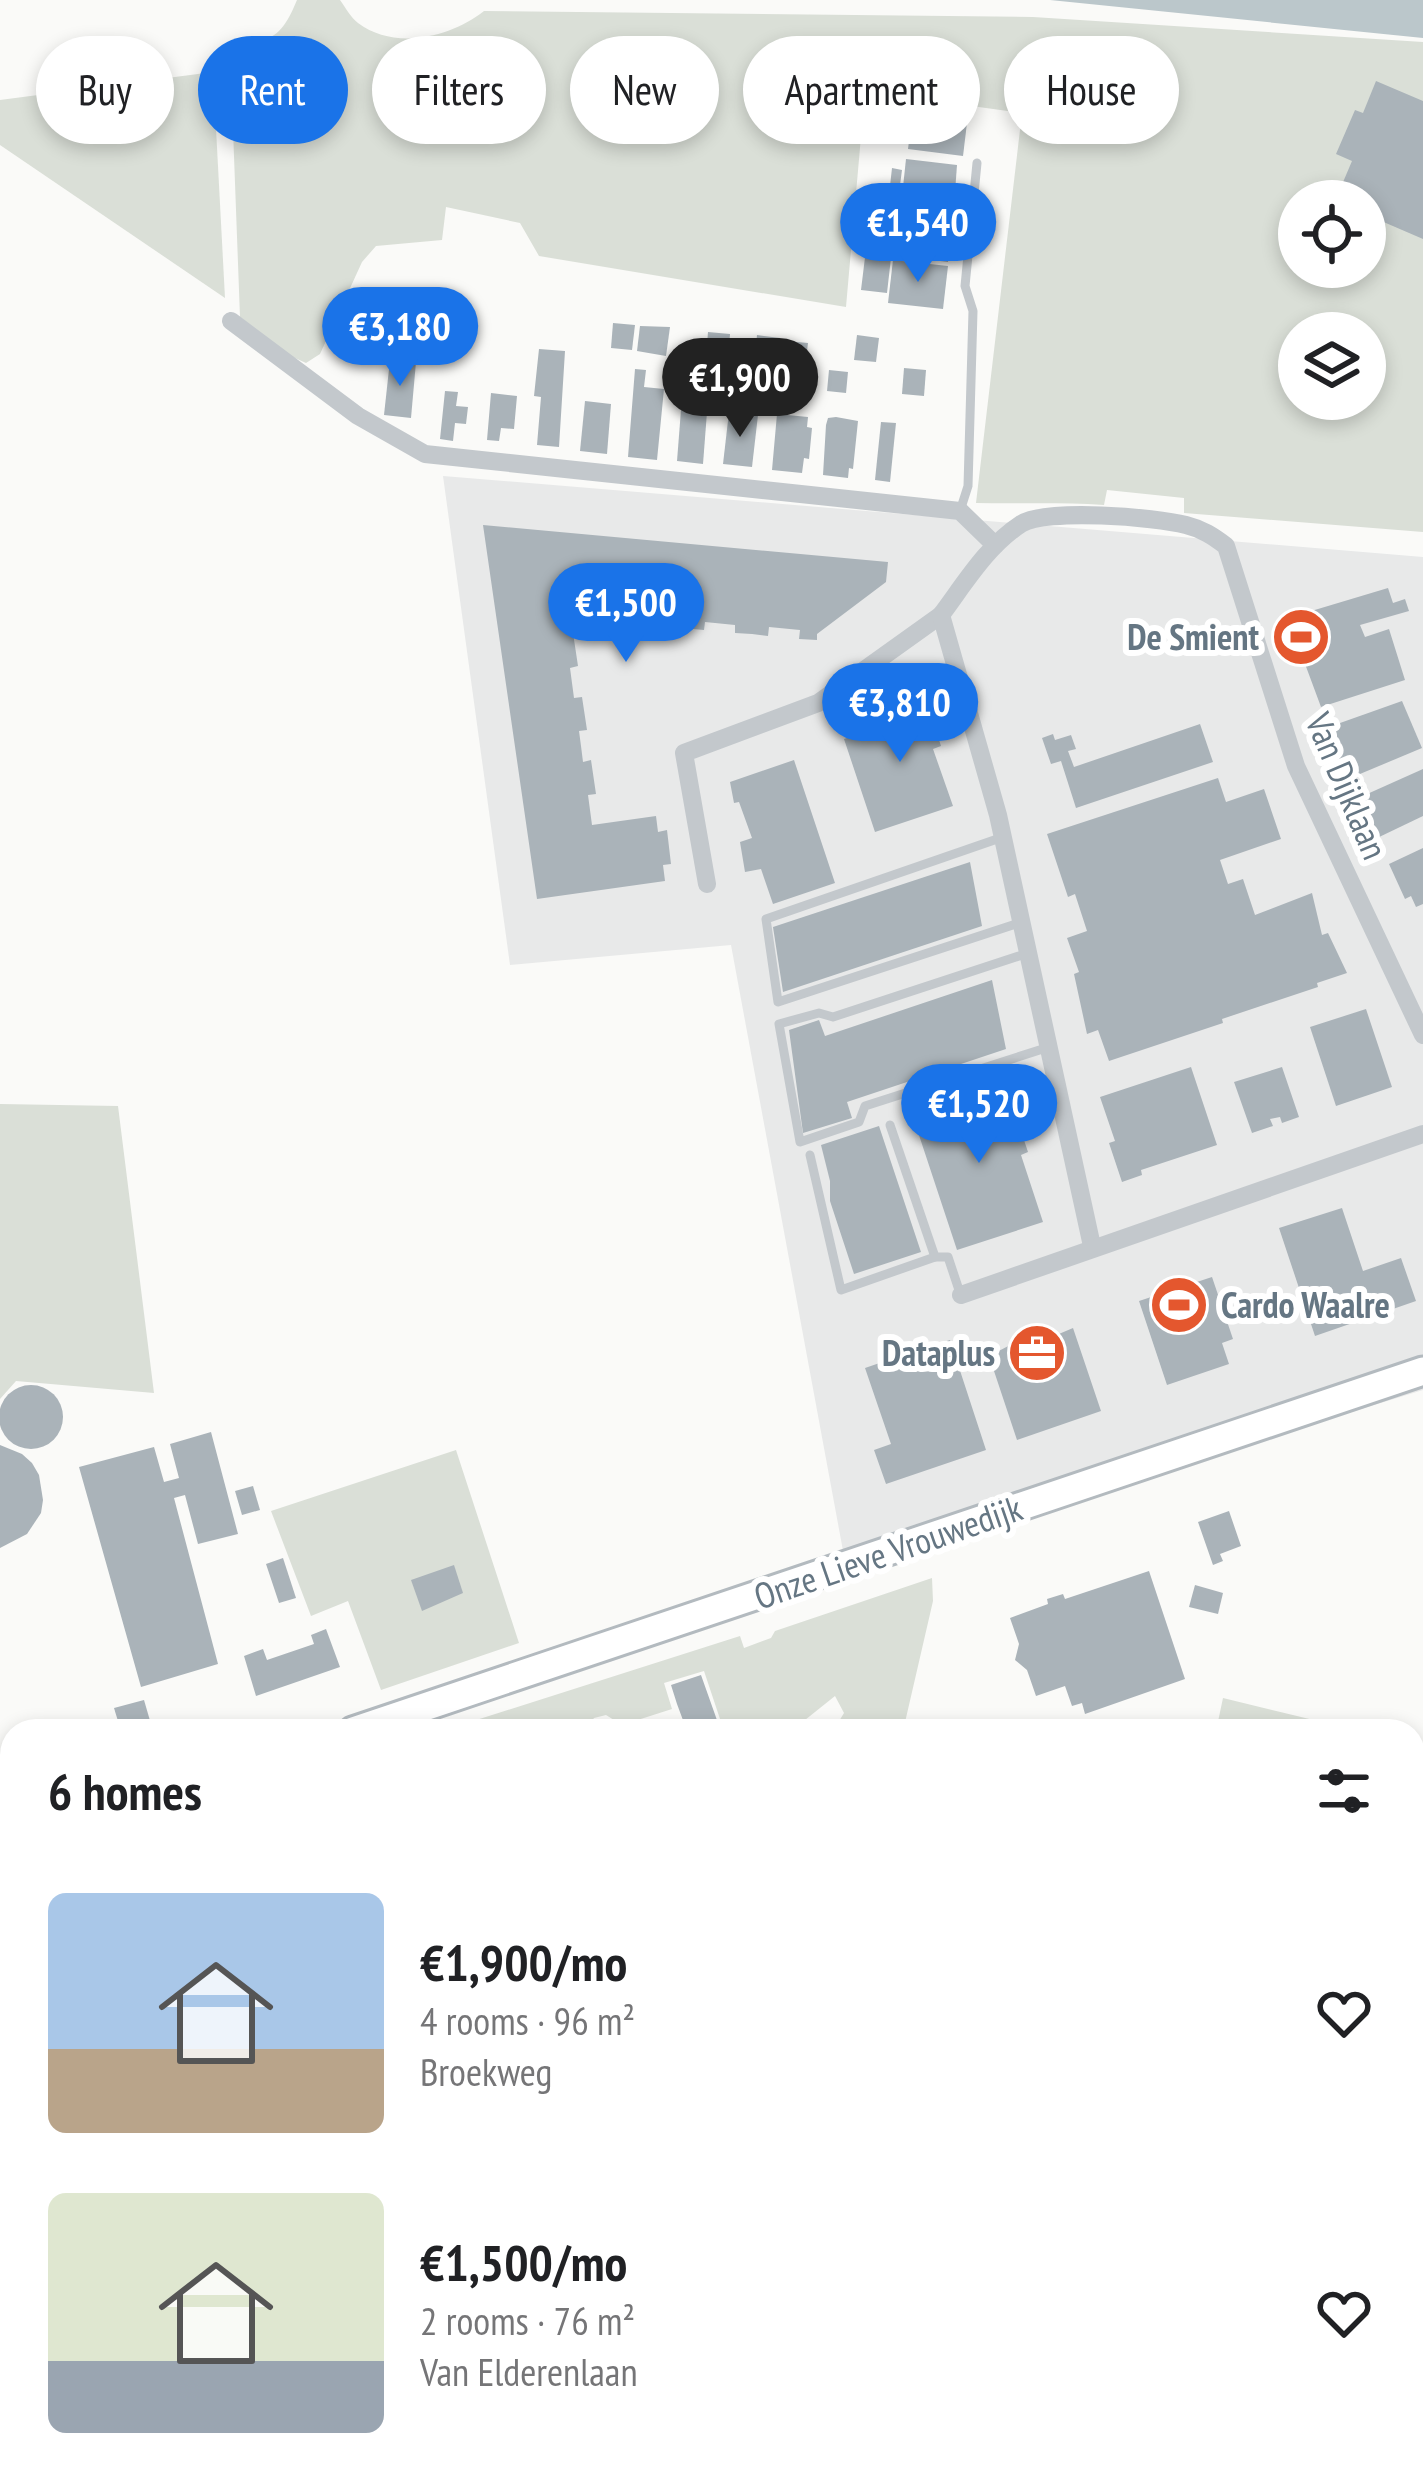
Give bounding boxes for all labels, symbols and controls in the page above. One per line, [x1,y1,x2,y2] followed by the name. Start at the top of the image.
[36,36,174,144] chip: Buy
[198,36,348,144] chip: Rent
[372,36,546,144] chip: Filters
[570,36,719,144] chip: New
[743,36,980,144] chip: Apartment
[1004,36,1179,144] chip: House
[1278,180,1386,420] map controls
[1278,180,1386,288] button: locate
[820,183,1016,285] pin: €1,540
[867,196,969,247] text: €1,540
[302,287,498,389] pin: €3,180
[349,300,451,351] text: €3,180
[1278,312,1386,420] button: layers
[642,338,838,440] pin: €1,900
[689,351,791,402] text: €1,900
[528,563,724,665] pin: €1,500
[575,576,677,627] text: €1,500
[1270,606,1332,668] sports icon: De Smient
[1127,613,1260,660] place label: De Smient
[802,663,998,765] pin: €3,810
[849,676,951,727] text: €3,810
[1295,705,1399,866] street label: Van Dijklaan
[881,1064,1077,1166] pin: €1,520
[928,1077,1030,1128] text: €1,520
[1148,1274,1210,1336] sports icon: Cardo Waalre
[1221,1281,1390,1328] place label: Cardo Waalre
[1006,1322,1068,1384] office icon: Dataplus
[882,1329,995,1376] place label: Dataplus
[748,1484,1028,1619] street label: Onze Lieve Vrouwedijk
[48,1758,202,1824] text: 6 homes
[1311,1758,1377,1824] icon: filters
[420,1929,627,1995] text: €1,900/mo
[144,1941,288,2085] icon: home
[1311,1980,1377,2046] icon: heart
[420,1995,635,2046] text: 4 rooms · 96 m²
[420,2046,552,2097] text: Broekweg
[420,2229,627,2295] text: €1,500/mo
[144,2241,288,2385] icon: home
[1311,2280,1377,2346] icon: heart
[420,2295,635,2346] text: 2 rooms · 76 m²
[420,2346,638,2397] text: Van Elderenlaan

